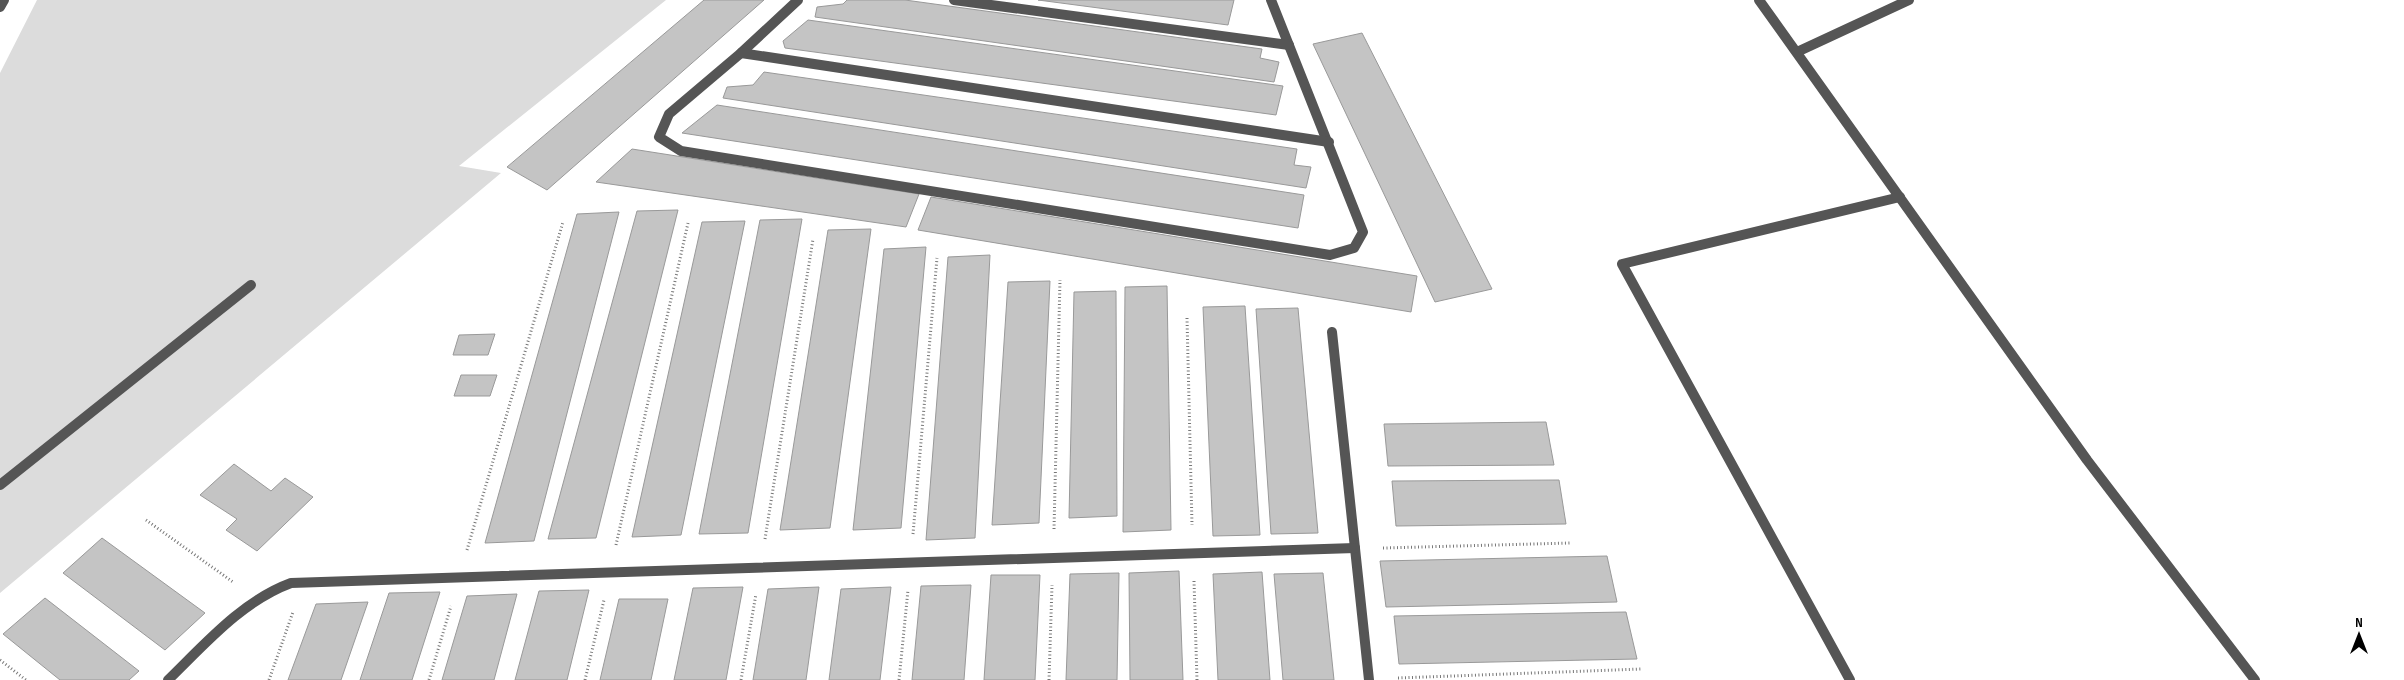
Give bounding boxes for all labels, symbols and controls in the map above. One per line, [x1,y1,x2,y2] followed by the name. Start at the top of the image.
[2334,610,2384,660] north arrow
[2355,614,2363,631] text: N

